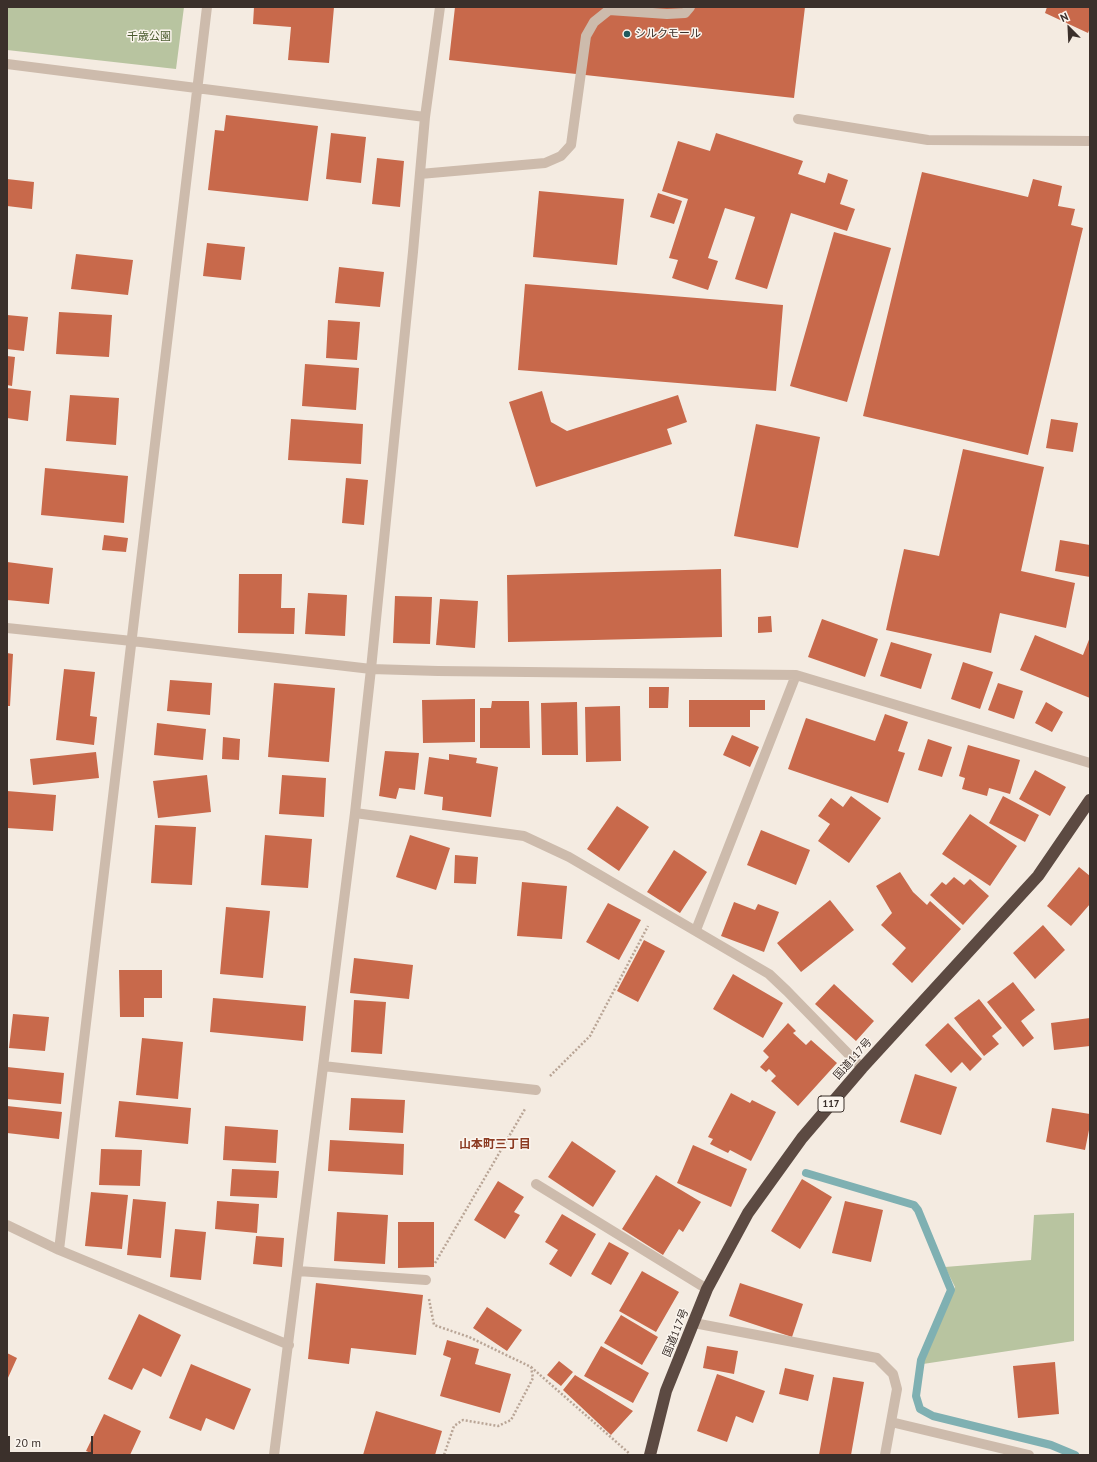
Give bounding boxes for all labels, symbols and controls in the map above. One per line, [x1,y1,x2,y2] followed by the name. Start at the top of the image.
[1049,8,1089,48] north arrow
[1058,9,1070,25] text: N
[635,27,701,41] place label: シルクモール
[622,29,632,39] marker: シルクモール
[127,30,171,44] park label: 千歳公園
[831,1036,875,1082] street label: 国道117号
[818,1096,844,1112] road number: 117
[459,1138,531,1152] district label: 山本町三丁目
[660,1307,692,1359] street label: 国道117号
[10,1428,95,1454] scale bar
[15,1435,41,1450] text: 20 m

